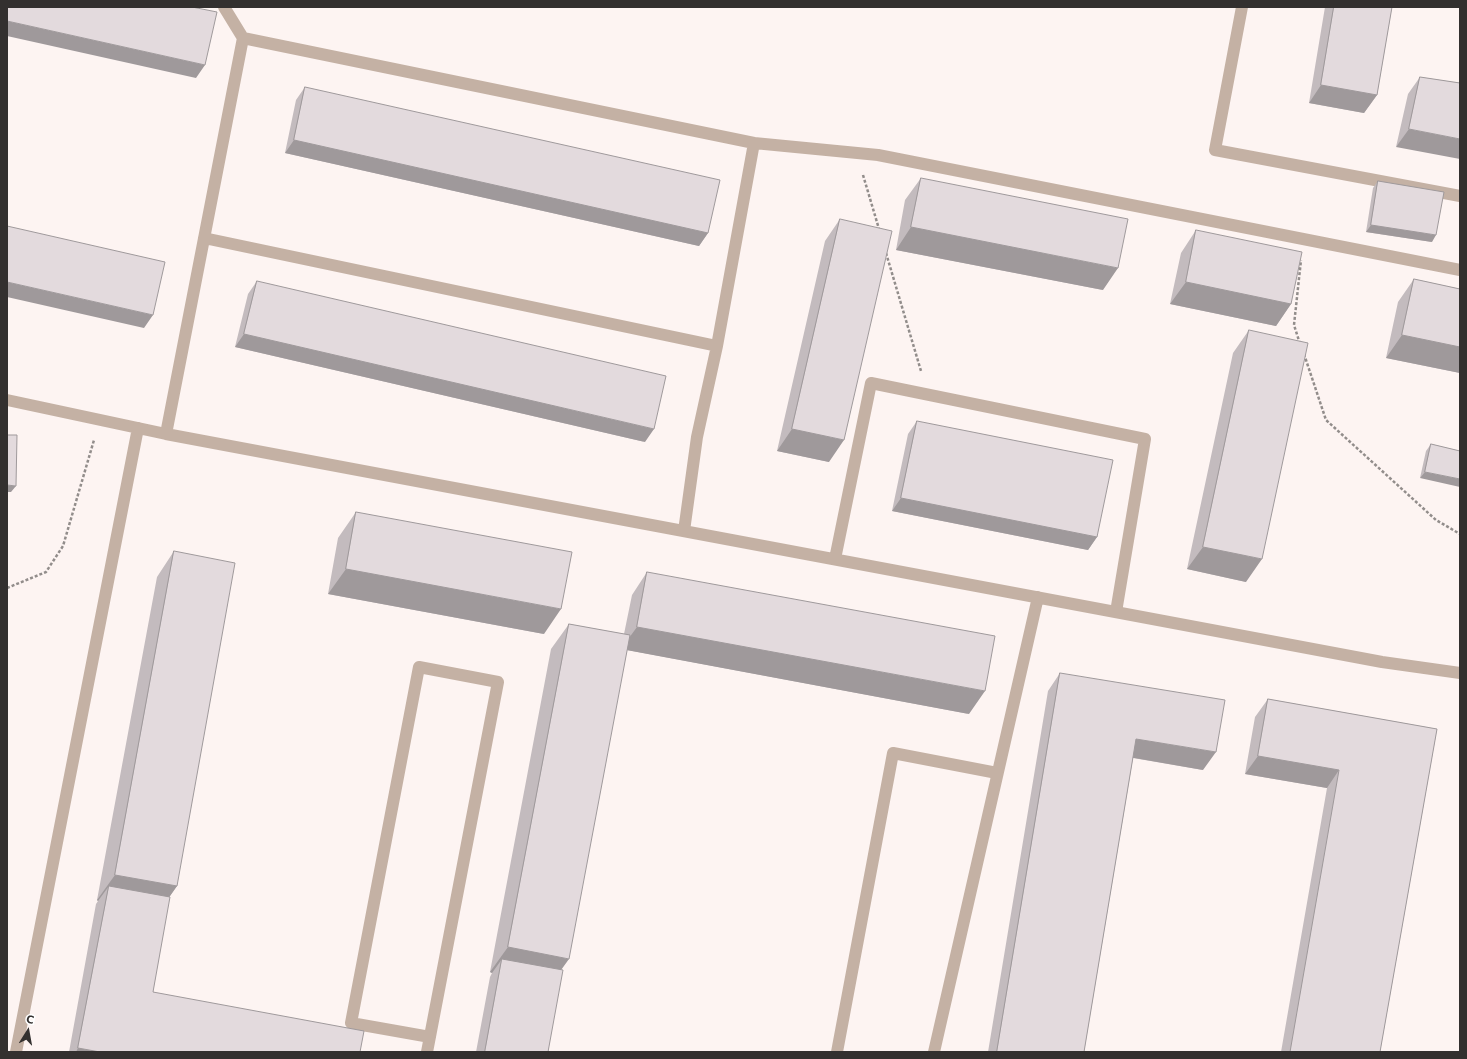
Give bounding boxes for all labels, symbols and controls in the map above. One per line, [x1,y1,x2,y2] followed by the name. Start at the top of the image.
[8,1011,48,1051] north arrow
[25,1012,35,1026] text: С

